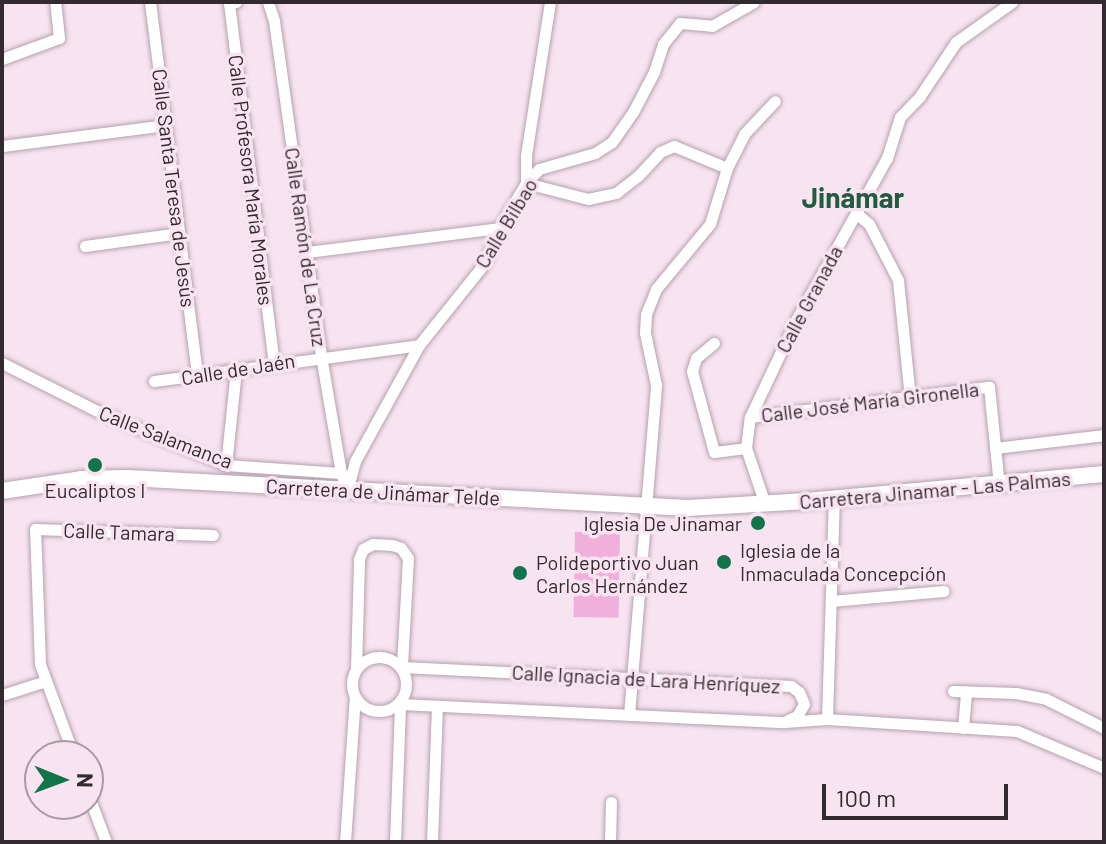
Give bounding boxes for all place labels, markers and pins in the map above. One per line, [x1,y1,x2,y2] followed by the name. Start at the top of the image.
[86,456,104,474] marker: Eucaliptos I
[45,478,145,502] place label: Eucaliptos I
[583,511,742,535] place label: Iglesia De Jinamar
[749,514,767,532] marker: Iglesia De Jinamar
[740,538,946,585] place label: Iglesia de la Inmaculada Concepción
[536,550,699,597] place label: Polideportivo Juan Carlos Hernández
[715,553,733,571] marker: Iglesia de la Inmaculada Concepción
[511,564,529,582] marker: Polideportivo Juan Carlos Hernández

